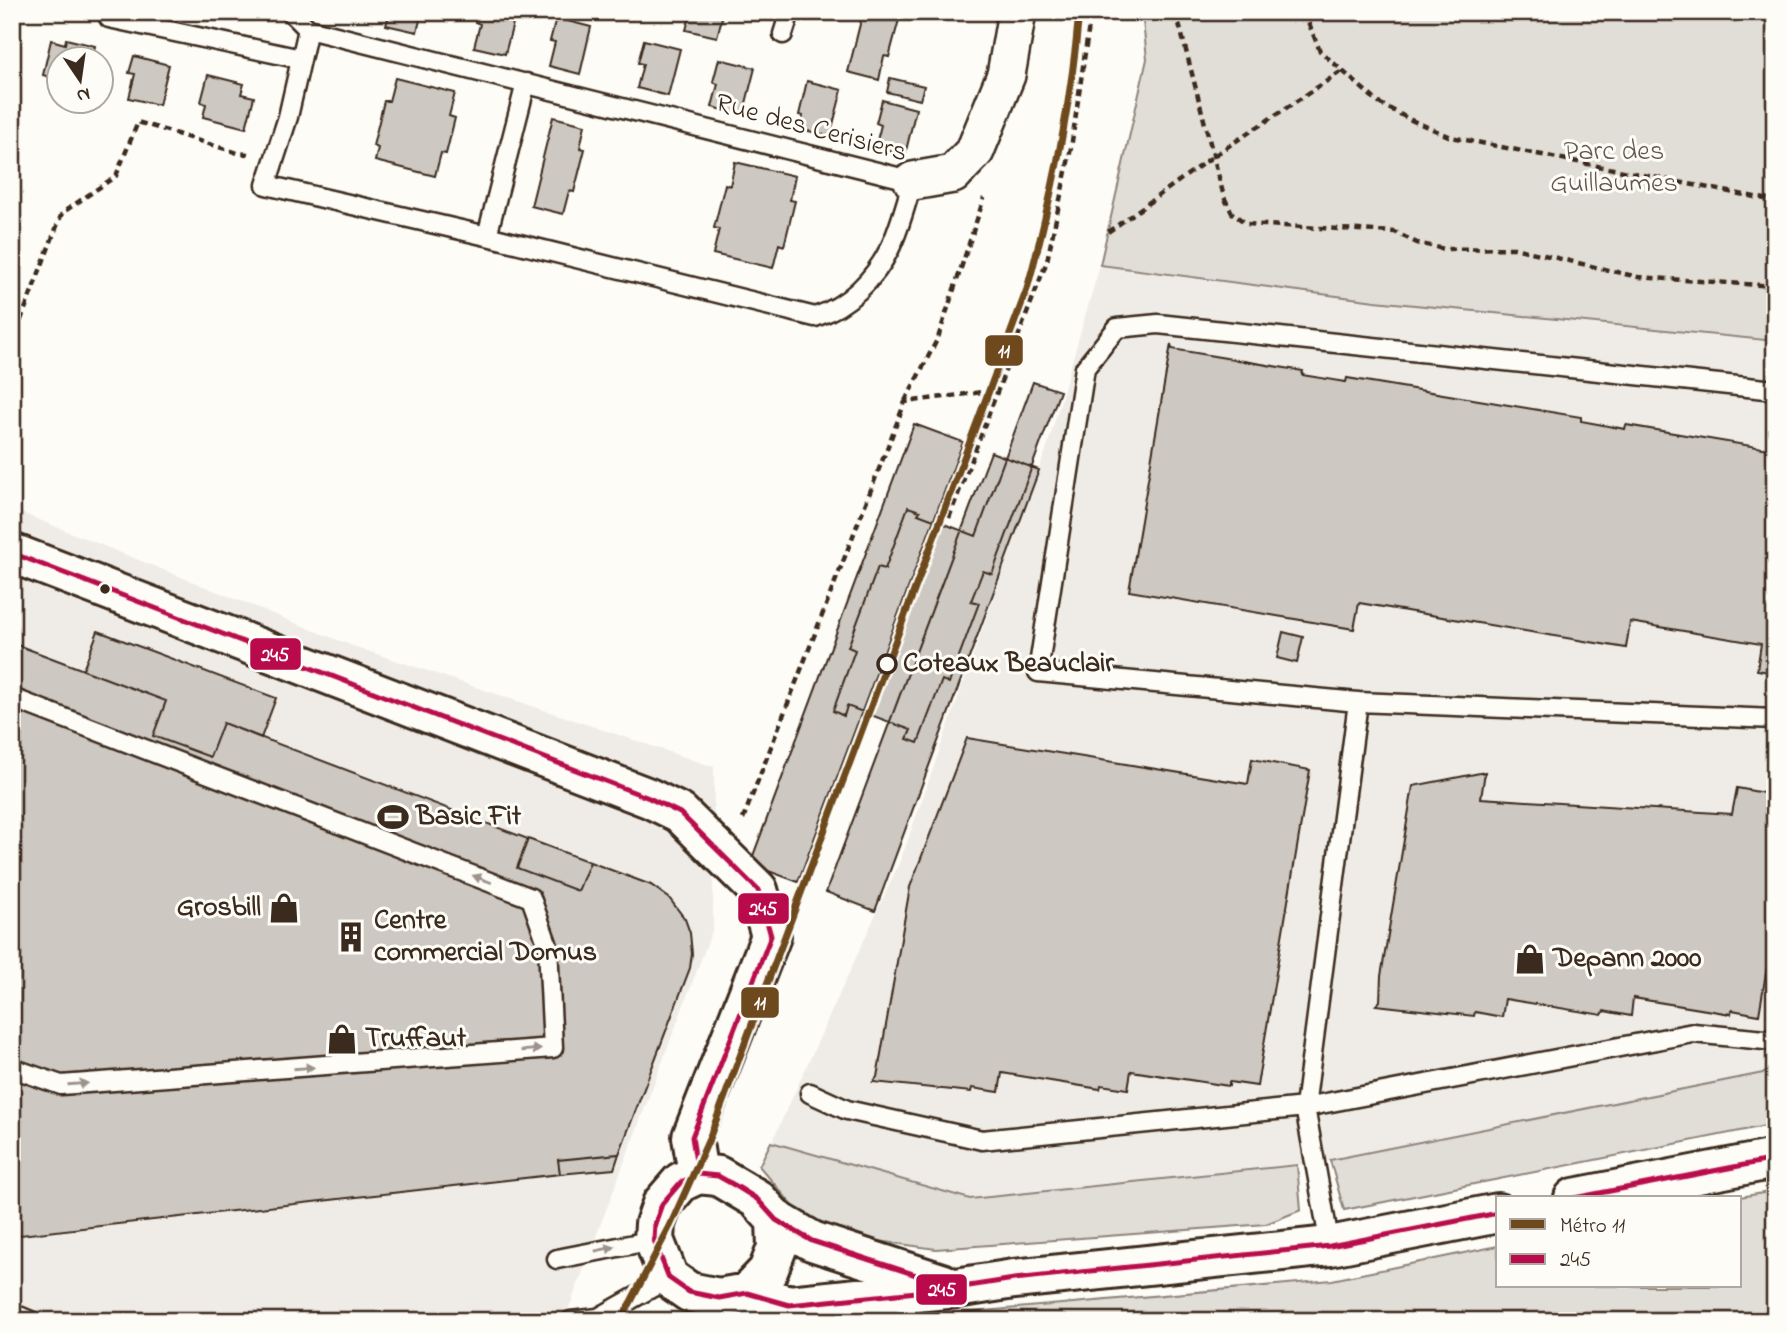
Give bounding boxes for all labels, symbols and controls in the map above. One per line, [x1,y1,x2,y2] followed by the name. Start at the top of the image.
[46,46,116,116] north arrow
[74,80,93,109] text: N
[711,84,911,174] street label: Rue des Cerisiers
[1550,132,1678,205] park label: Parc des Guillaumes
[984,334,1024,367] line badge: 11
[998,339,1010,366] text: 11
[98,582,112,596] unlabelled marker
[249,637,302,671] line badge: 245
[260,643,289,670] text: 245
[903,644,1115,685] place label: Coteaux Beauclair
[877,654,897,674] marker: Coteaux Beauclair
[414,797,522,838] place label: Basic Fit
[376,800,410,834] sports icon: Basic Fit
[472,873,493,884] one-way arrow
[177,888,261,929] place label: Grosbill
[267,891,301,925] shop icon: Grosbill
[737,892,790,925] line badge: 245
[748,897,777,924] text: 245
[374,901,597,974] place label: Centre commercial Domus
[334,920,368,954] building icon: Centre commercial Domus
[1551,939,1701,980] place label: Depann 2000
[1513,942,1547,976] shop icon: Depann 2000
[740,986,780,1019] line badge: 11
[754,991,766,1018] text: 11
[365,1019,467,1060] place label: Truffaut
[325,1022,359,1056] shop icon: Truffaut
[520,1044,542,1055] one-way arrow
[294,1062,316,1073] one-way arrow
[67,1078,89,1089] one-way arrow
[1496,1196,1742,1288] legend
[1560,1212,1626,1242] text: Métro 11
[594,1243,616,1254] one-way arrow
[1560,1246,1591,1276] text: 245
[915,1273,968,1306] line badge: 245
[927,1278,956,1305] text: 245

